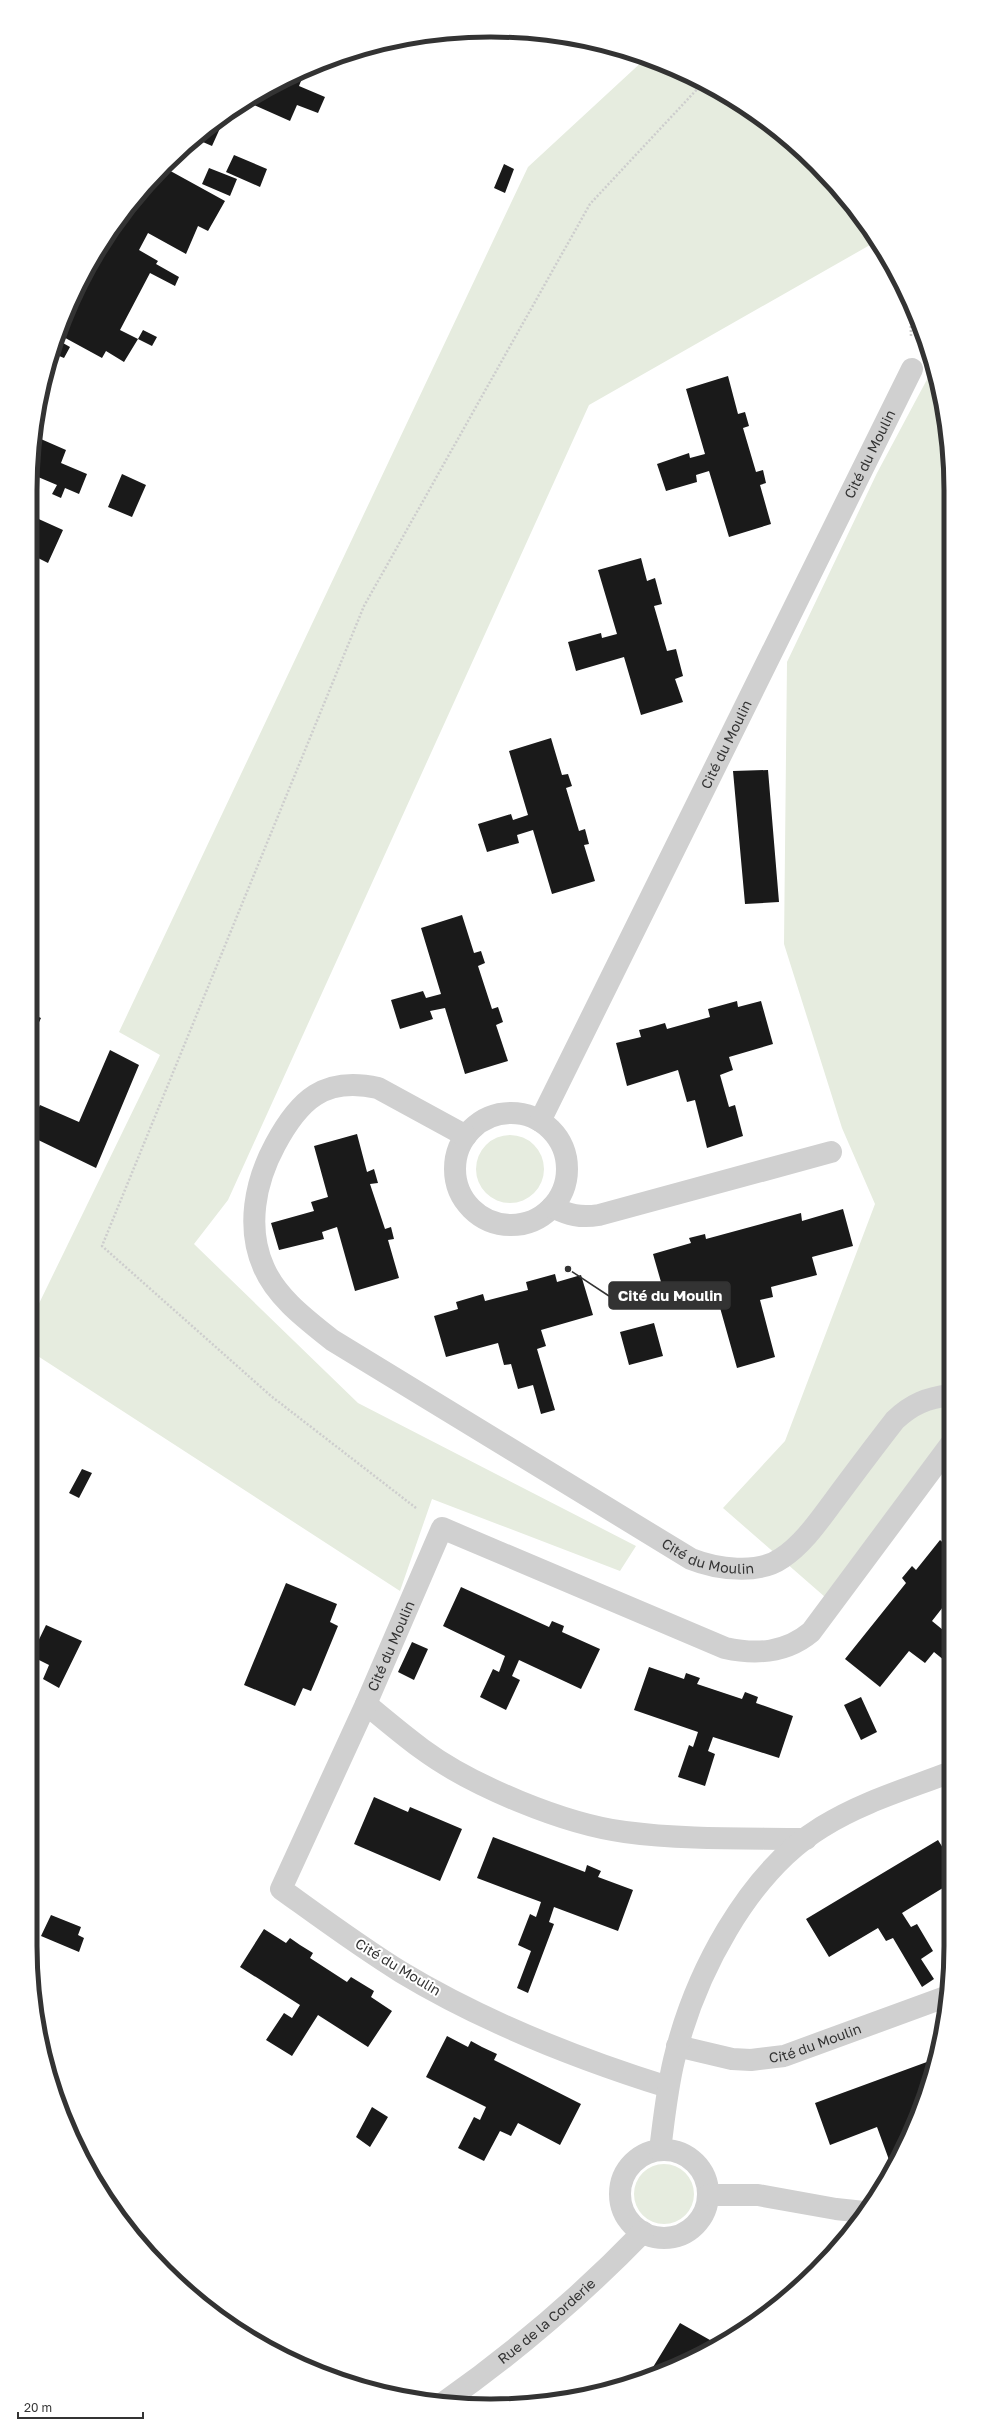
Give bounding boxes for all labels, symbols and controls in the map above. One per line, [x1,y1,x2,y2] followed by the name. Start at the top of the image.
[840,407,899,501] street label: Cité du Moulin
[697,697,755,792] street label: Cité du Moulin
[609,1282,730,1309] callout: Cité du Moulin
[618,1286,722,1304] text: Cité du Moulin
[659,1534,755,1577] street label: Cité du Moulin
[364,1598,418,1694] street label: Cité du Moulin
[352,1934,444,1999] street label: Cité du Moulin
[768,2019,863,2066] street label: Cité du Moulin
[494,2274,598,2367] street label: Rue de la Corderie
[18,2394,143,2420] scale bar
[24,2400,52,2415] text: 20 m

